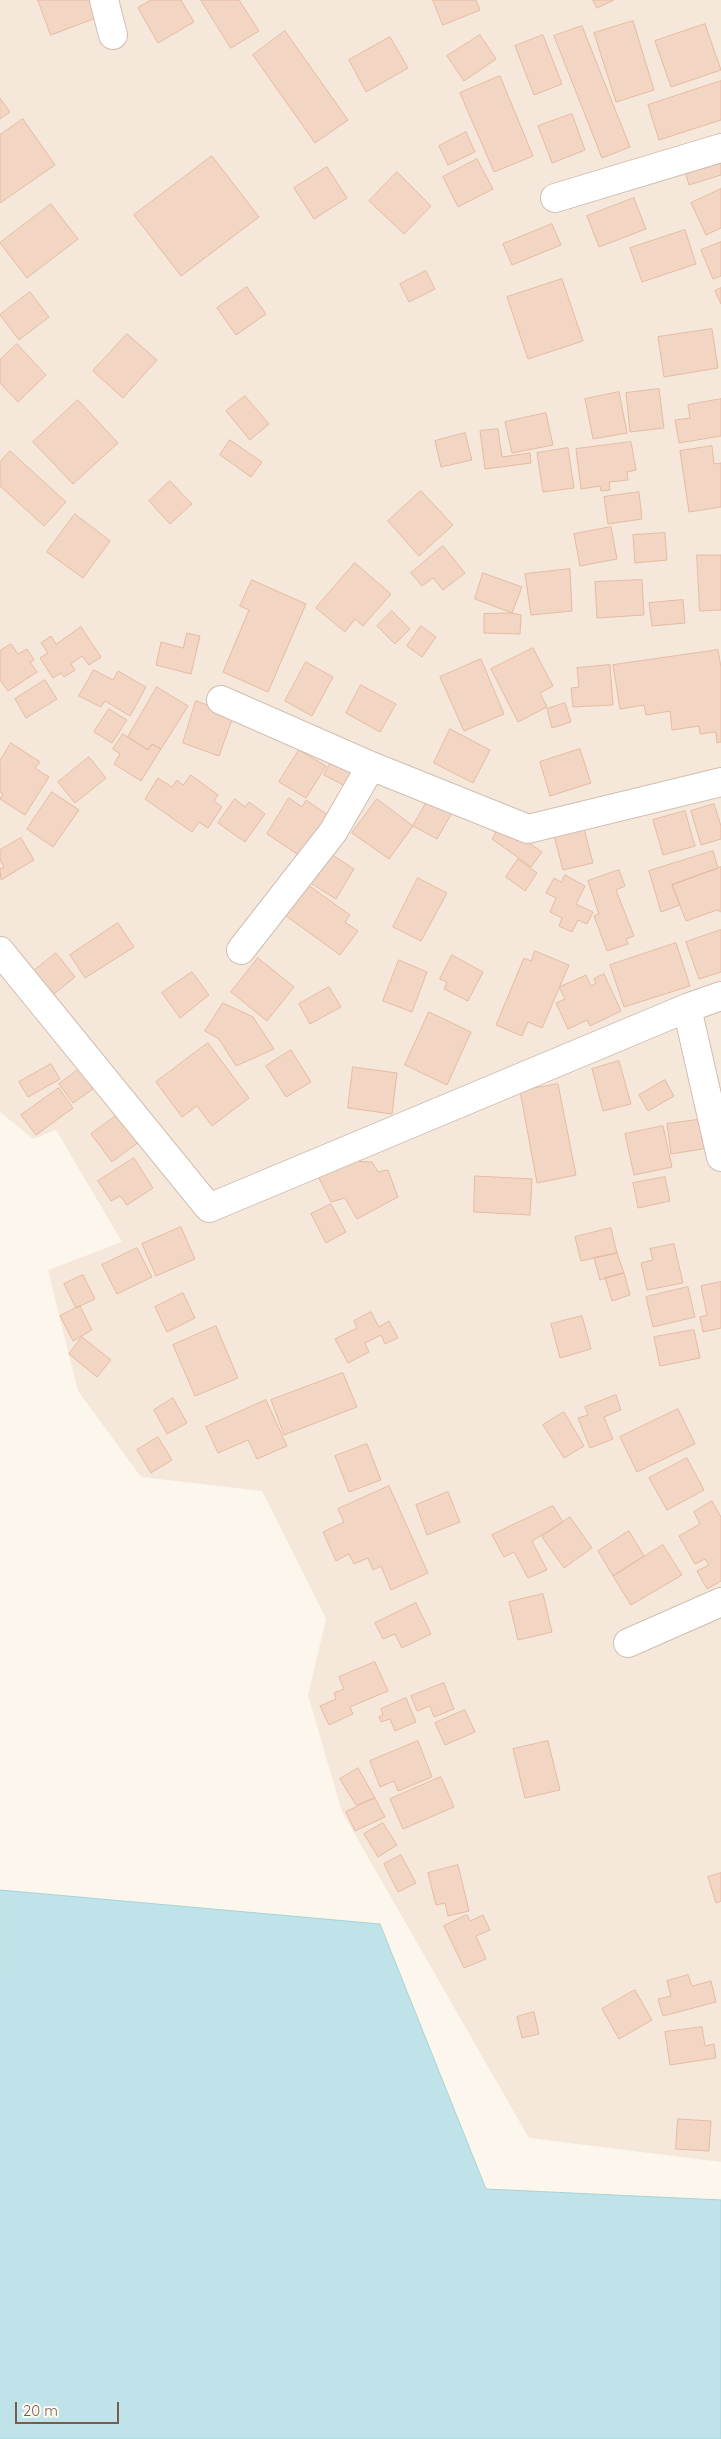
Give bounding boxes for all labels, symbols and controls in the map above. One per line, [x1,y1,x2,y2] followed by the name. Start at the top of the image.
[18,2392,121,2424] scale bar
[23,2401,58,2420] text: 20 m

